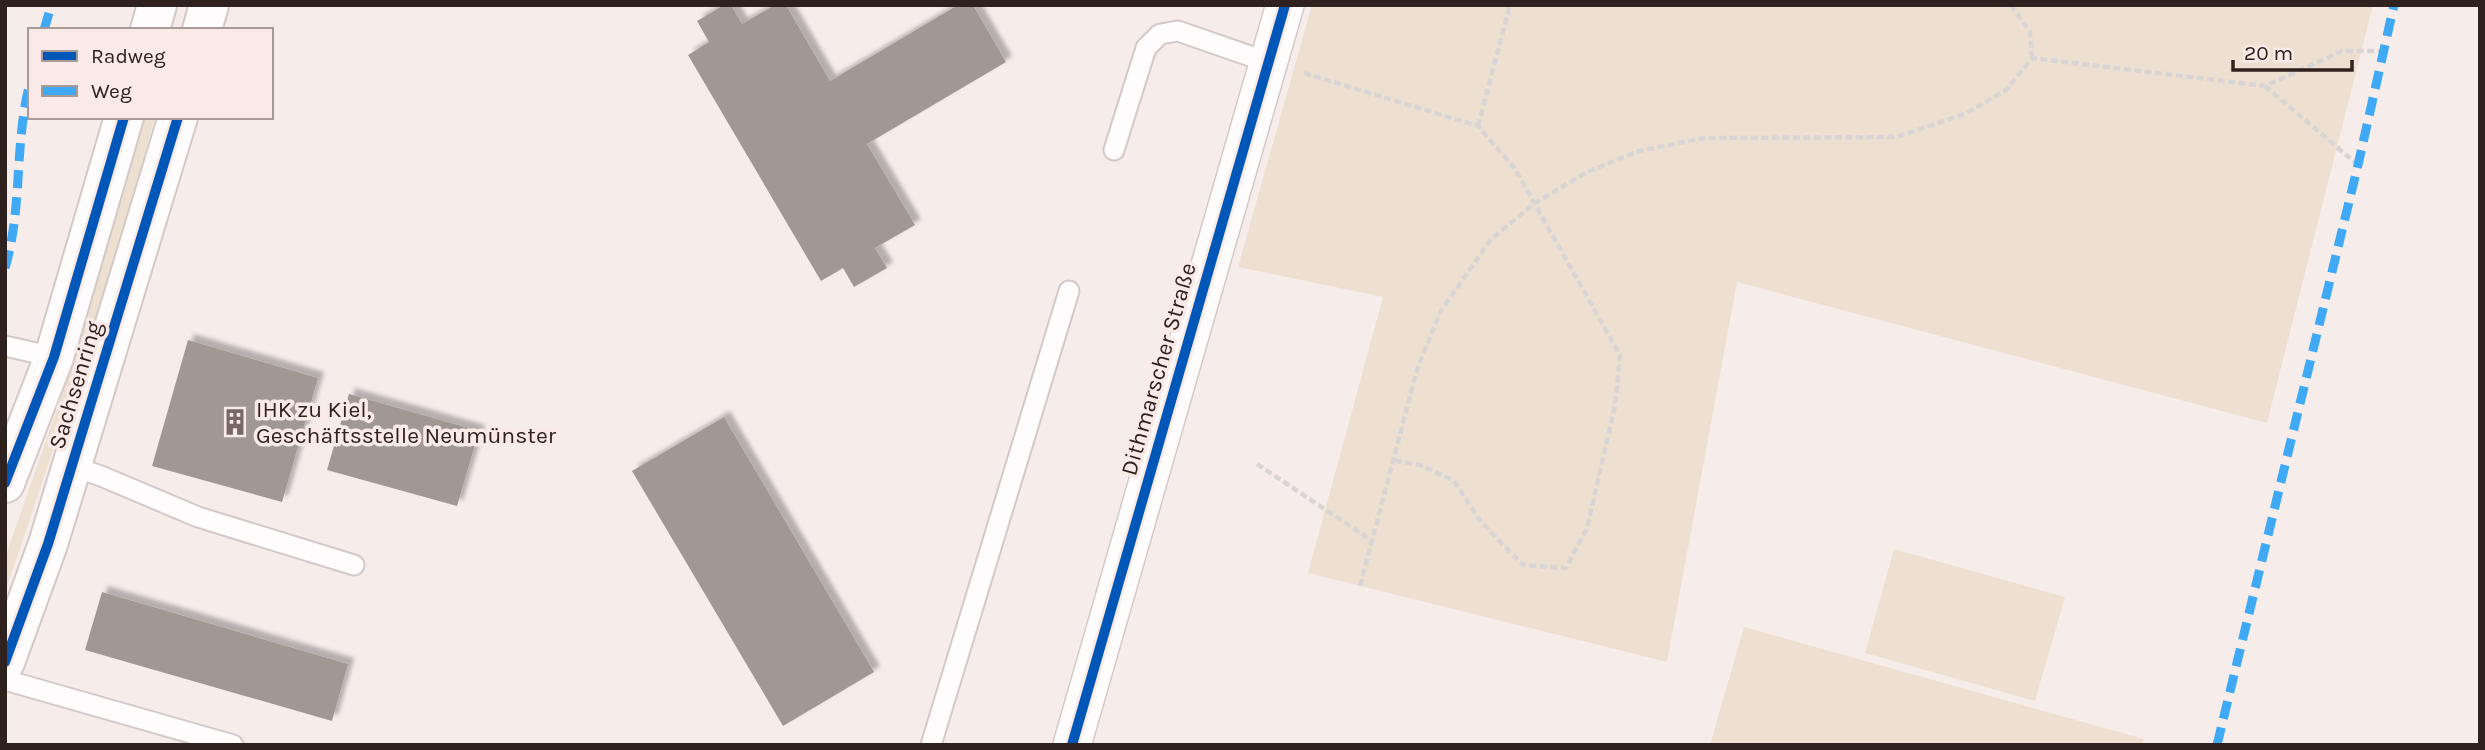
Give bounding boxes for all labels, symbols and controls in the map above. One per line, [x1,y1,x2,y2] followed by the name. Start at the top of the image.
[28,28,273,119] legend
[2233,28,2352,72] scale bar
[2244,41,2293,65] text: 20 m
[91,44,166,68] text: Radweg
[91,79,132,103] text: Weg
[1115,260,1202,479] street label: Dithmarscher Straße
[43,318,108,452] street label: Sachsenring
[256,396,557,449] place label: IHK zu Kiel, Geschäftsstelle Neumünster
[220,407,250,437] building icon: IHK zu Kiel, Geschäftsstelle Neumünster

